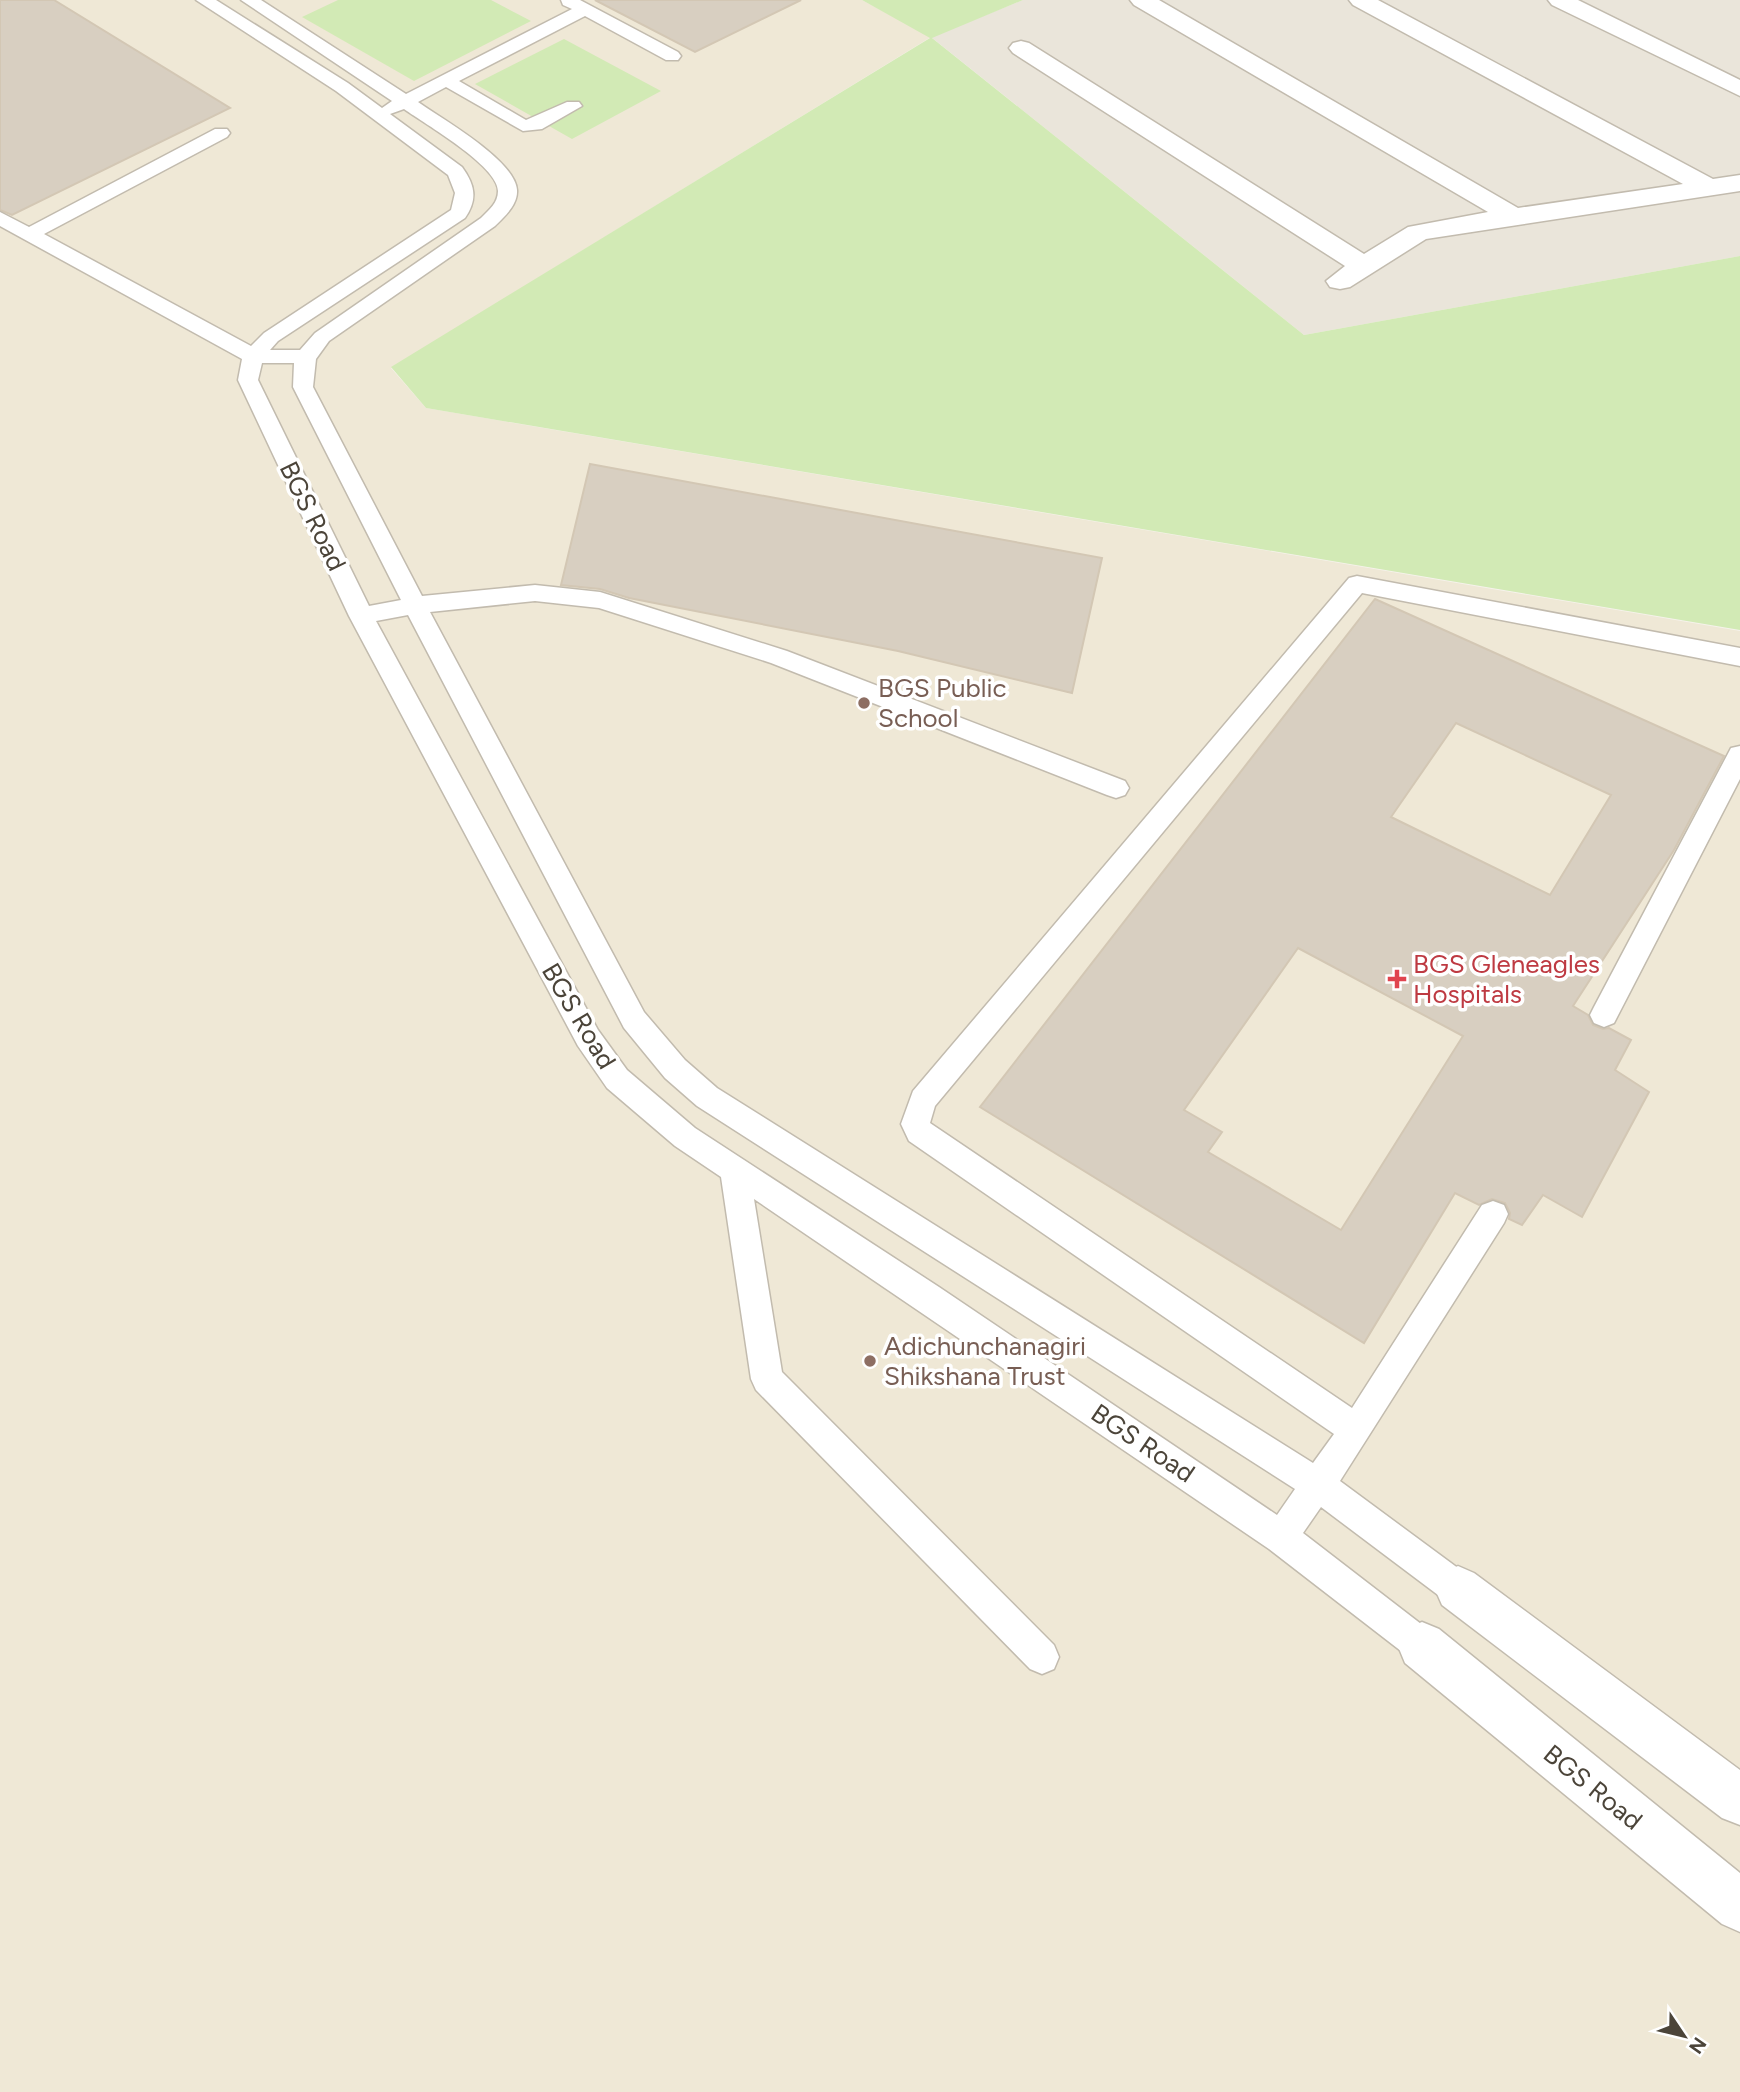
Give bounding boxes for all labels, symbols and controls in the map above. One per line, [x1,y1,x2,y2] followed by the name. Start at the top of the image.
[273,456,353,576] street label: BGS Road
[878,672,1007,734] place label: BGS Public School
[856,695,872,711] marker: BGS Public School
[1413,948,1600,1010] place label: BGS Gleneagles Hospitals
[535,957,623,1075] street label: BGS Road
[1387,969,1407,989] marker: BGS Gleneagles Hospitals
[884,1330,1086,1392] place label: Adichunchanagiri Shikshana Trust
[862,1353,878,1369] marker: Adichunchanagiri Shikshana Trust
[1085,1397,1201,1489] street label: BGS Road
[1537,1737,1649,1837] street label: BGS Road
[1649,2001,1719,2071] north arrow
[1684,2033,1711,2058] text: N

